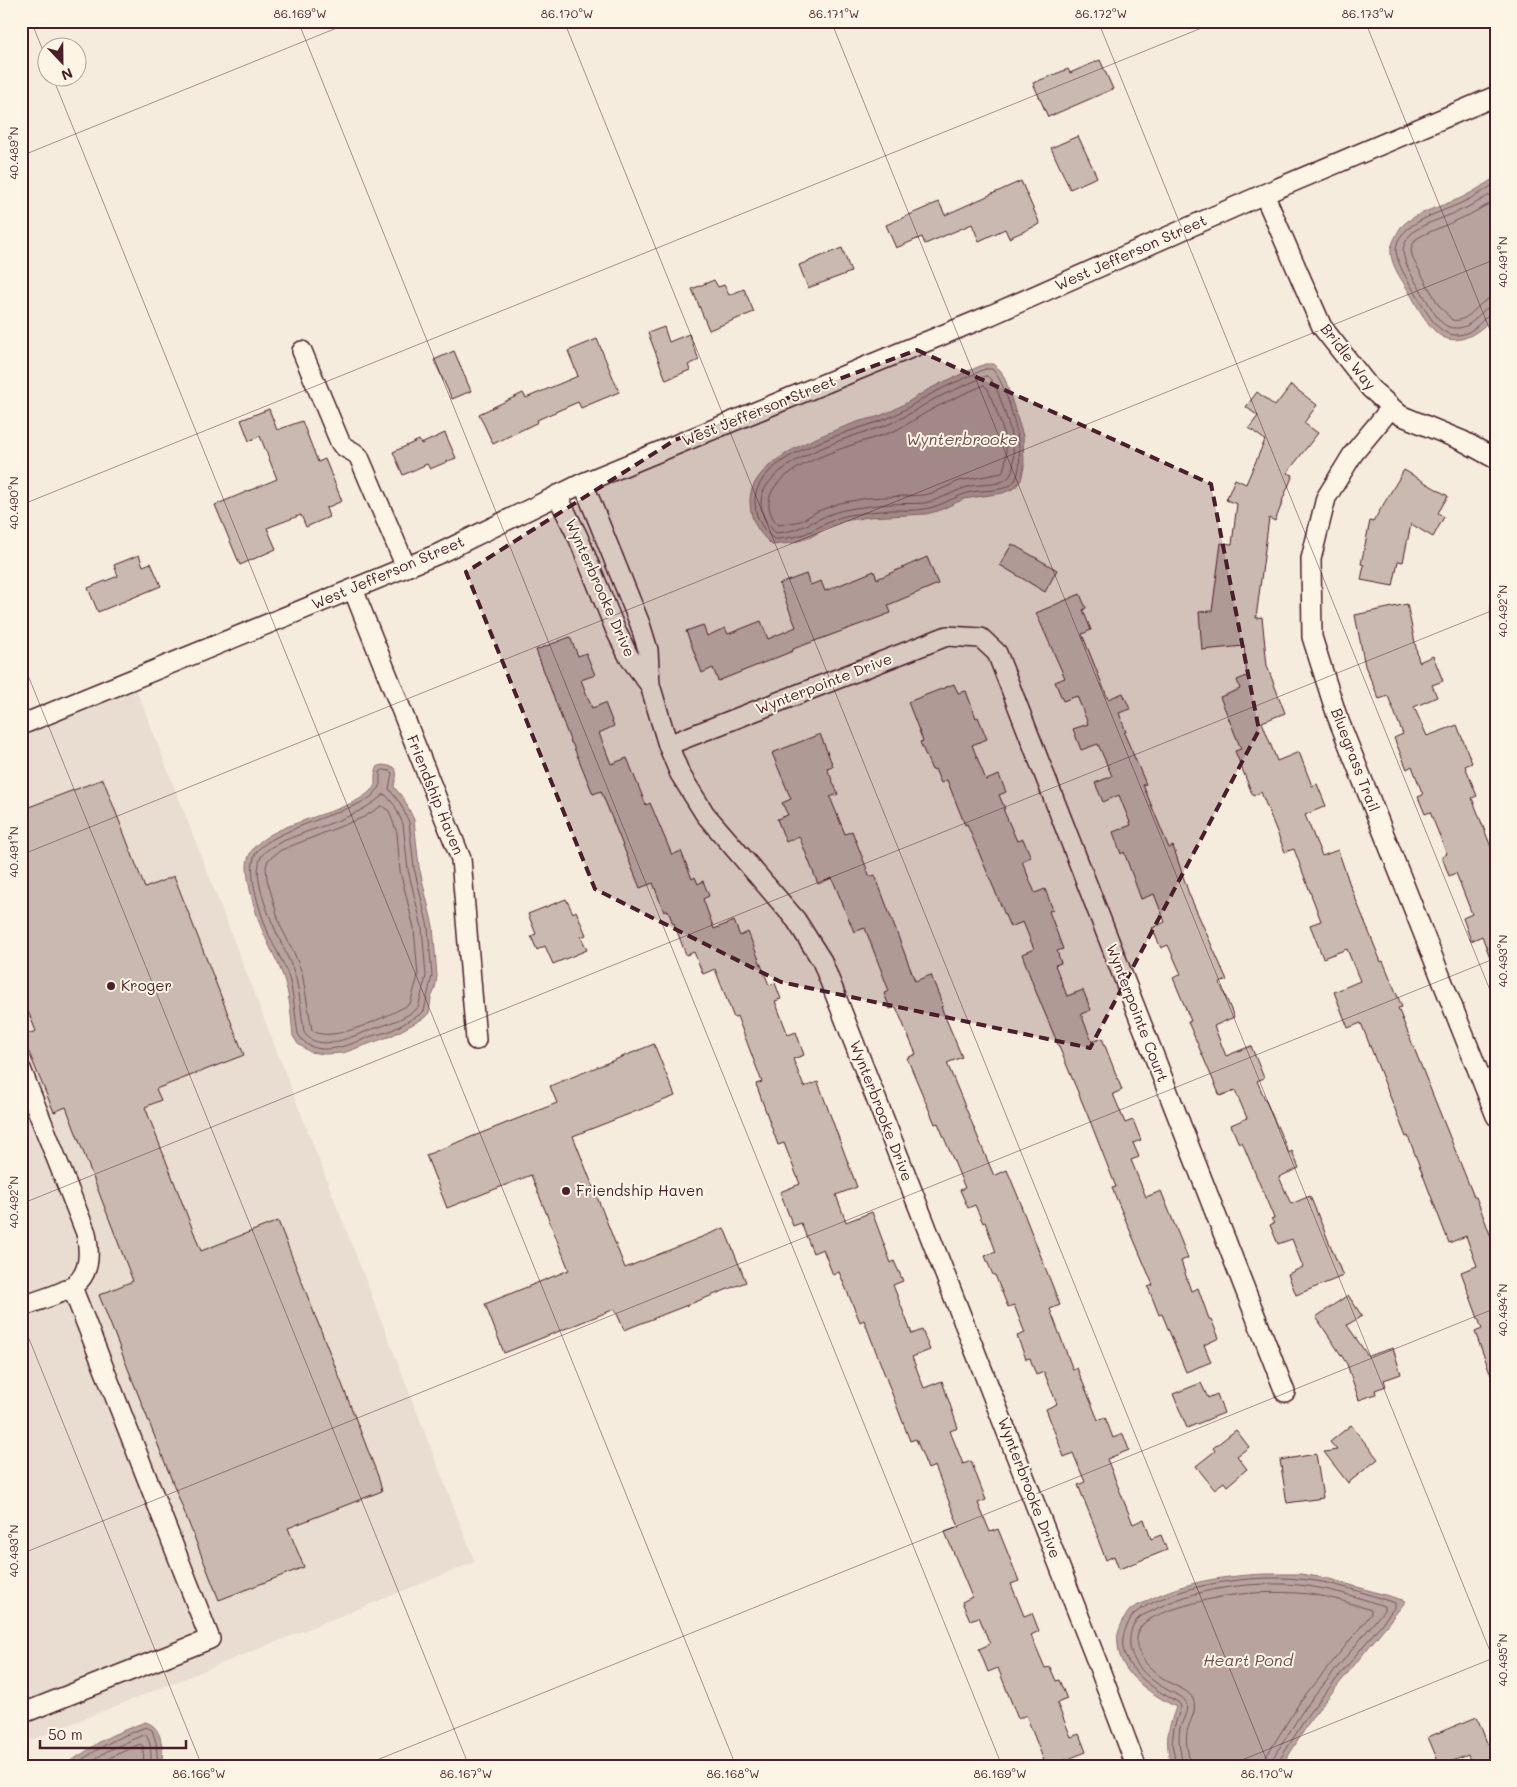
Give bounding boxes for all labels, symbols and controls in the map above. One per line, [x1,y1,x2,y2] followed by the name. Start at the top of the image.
[274,5,326,21] text: 86.169°W
[541,5,593,21] text: 86.170°W
[809,5,859,21] text: 86.171°W
[1075,5,1127,21] text: 86.172°W
[1342,5,1394,21] text: 86.173°W
[38,38,88,88] north arrow
[59,64,76,85] text: N
[5,127,21,179] text: 40.489°N
[1052,210,1210,295] street label: West Jefferson Street
[1494,237,1510,287] text: 40.491°N
[1317,319,1381,394] street label: Bridle Way
[679,370,838,450] street label: West Jefferson Street
[906,428,1018,449] water label: Wynterbrooke
[5,476,21,530] text: 40.490°N
[561,515,640,660] street label: Wynterbrooke Drive
[308,531,467,613] street label: West Jefferson Street
[1494,585,1510,637] text: 40.492°N
[753,648,894,718] street label: Wynterpointe Drive
[1327,705,1385,814] street label: Bluegrass Trail
[403,732,469,858] street label: Friendship Haven
[5,827,21,877] text: 40.491°N
[1494,935,1510,987] text: 40.493°N
[1102,941,1174,1085] street label: Wynterpointe Court
[121,975,172,995] place label: Kroger
[105,980,117,992] marker: Kroger
[846,1037,918,1184] street label: Wynterbrooke Drive
[5,1176,21,1228] text: 40.492°N
[576,1180,704,1200] place label: Friendship Haven
[560,1185,572,1197] marker: Friendship Haven
[1494,1284,1510,1336] text: 40.494°N
[994,1414,1066,1561] street label: Wynterbrooke Drive
[5,1525,21,1577] text: 40.493°N
[1494,1634,1510,1686] text: 40.495°N
[1203,1649,1294,1670] water label: Heart Pond
[40,1717,186,1749] scale bar
[48,1724,83,1744] text: 50 m
[172,1765,226,1781] text: 86.166°W
[440,1765,492,1781] text: 86.167°W
[706,1765,760,1781] text: 86.168°W
[974,1765,1026,1781] text: 86.169°W
[1241,1765,1293,1781] text: 86.170°W

